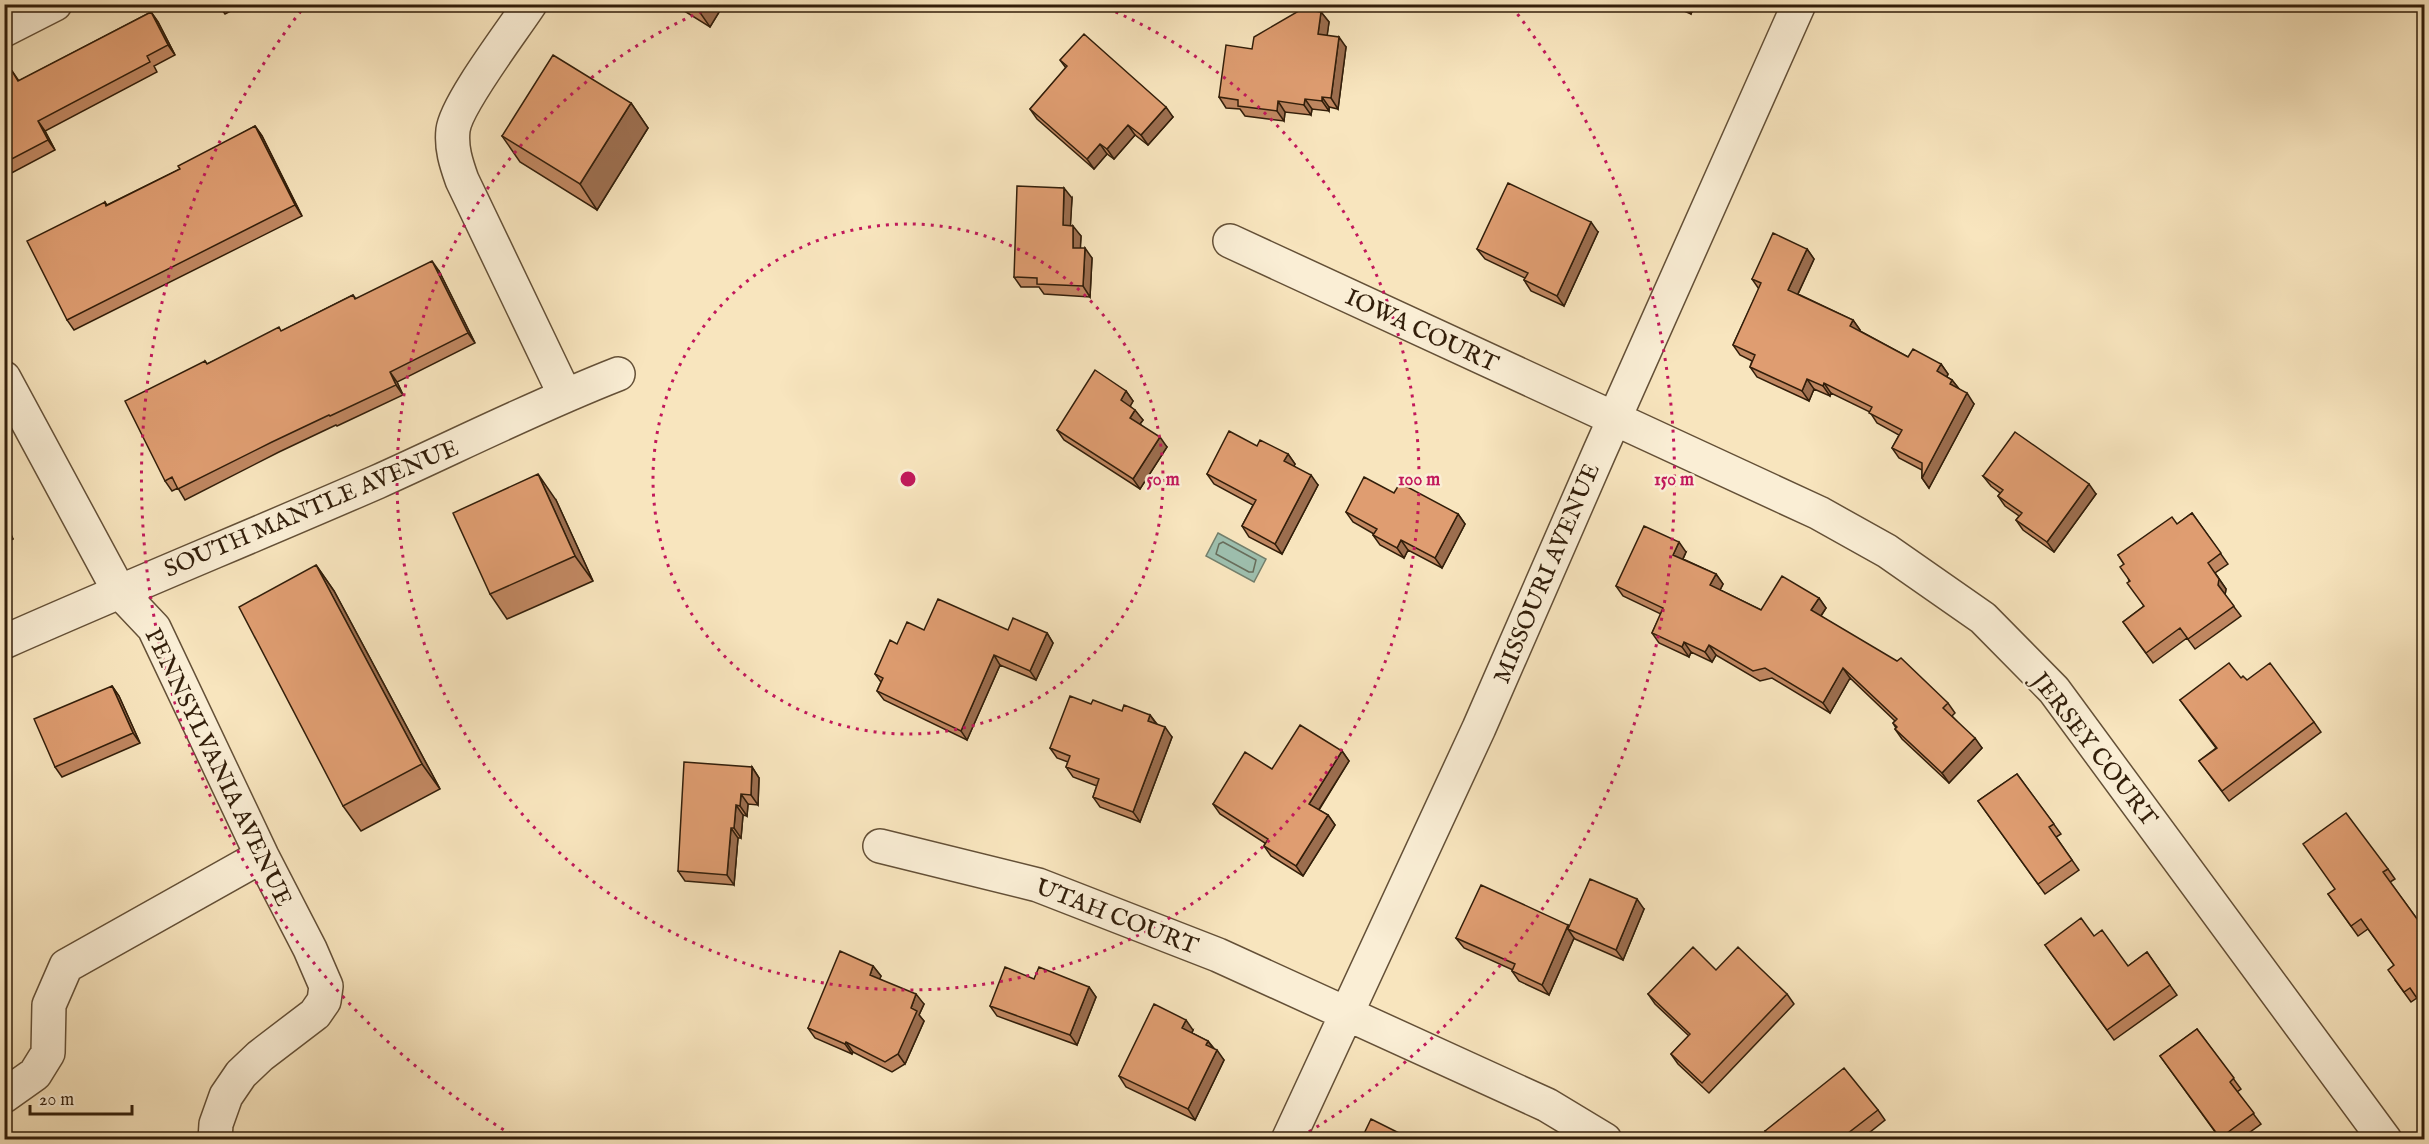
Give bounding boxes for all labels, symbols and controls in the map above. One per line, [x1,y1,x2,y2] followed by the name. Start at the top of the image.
[1340,282,1503,381] street label: IOWA COURT
[160,433,464,586] street label: SOUTH MANTLE AVENUE
[1487,459,1608,688] street label: MISSOURI AVENUE
[898,469,918,489] centre of rings
[1146,469,1180,492] text: 50 m
[1398,469,1440,492] text: 100 m
[1654,469,1694,492] text: 150 m
[137,623,299,912] street label: PENNSYLVANIA AVENUE
[2022,664,2164,834] street label: JERSEY COURT
[1031,872,1203,963] street label: UTAH COURT
[30,1078,132,1116] scale bar
[39,1089,74,1112] text: 20 m

